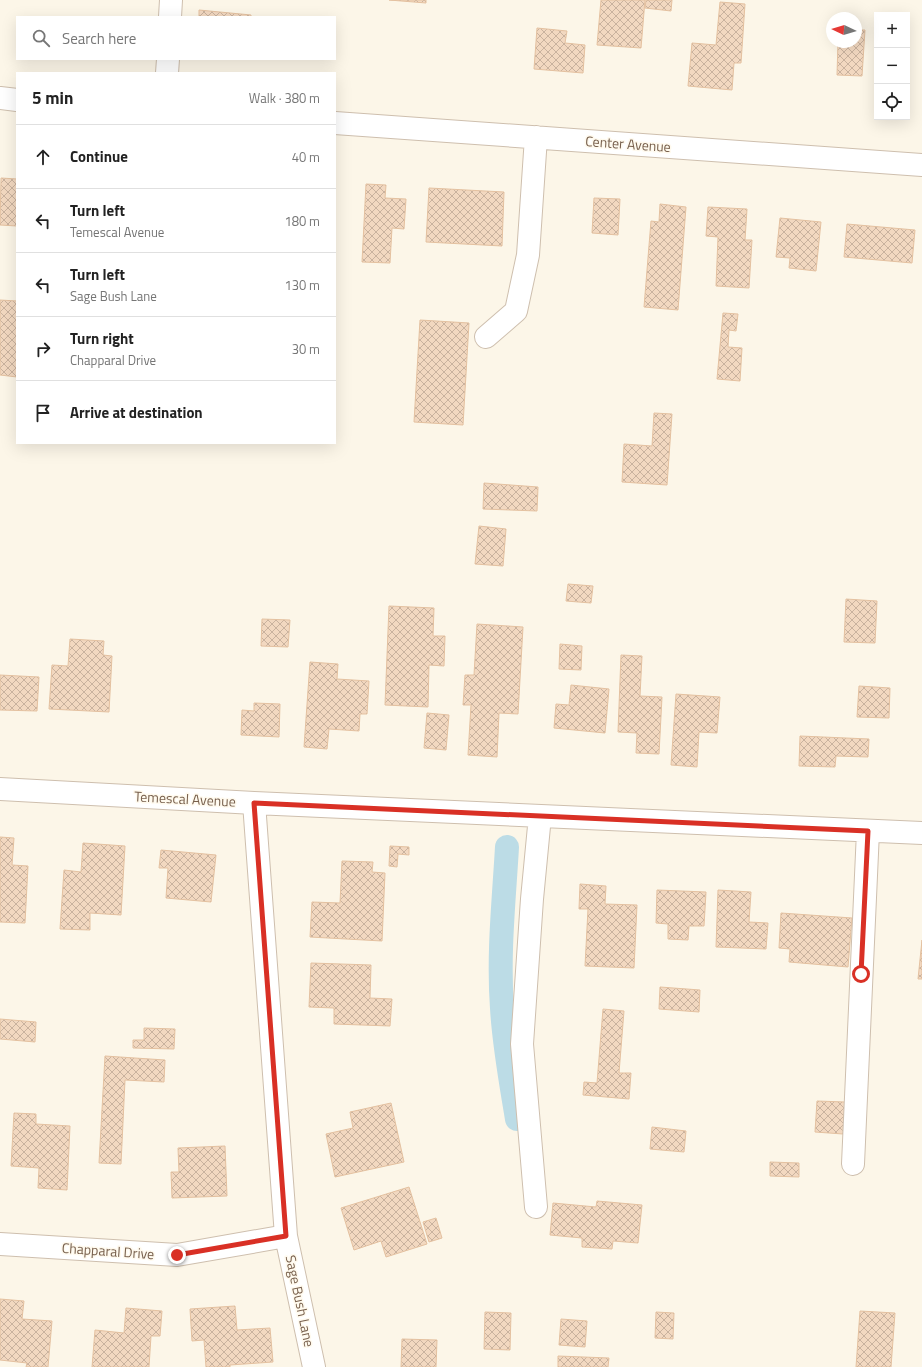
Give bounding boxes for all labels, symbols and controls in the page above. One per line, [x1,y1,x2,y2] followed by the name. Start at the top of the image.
[826,12,862,48] north arrow
[874,12,910,120] map controls
[874,12,910,48] button: +
[16,16,336,60] search box
[30,27,52,49] icon: search
[62,27,136,50] text: Search here
[874,48,910,84] button: −
[874,84,910,120] button: locate
[32,85,73,111] text: 5 min
[249,88,320,108] text: Walk · 380 m
[585,130,672,157] street label: Center Avenue
[70,145,128,168] text: Continue
[32,146,54,168] icon: ahead
[292,147,320,167] text: 40 m
[70,199,125,222] text: Turn left
[32,210,54,232] icon: left
[284,211,320,231] text: 180 m
[70,222,164,242] text: Temescal Avenue
[70,263,125,286] text: Turn left
[32,274,54,296] icon: left
[284,275,320,295] text: 130 m
[70,286,157,306] text: Sage Bush Lane
[70,327,134,350] text: Turn right
[32,338,54,360] icon: right
[292,339,320,359] text: 30 m
[70,350,156,370] text: Chapparal Drive
[70,401,203,424] text: Arrive at destination
[32,402,54,424] icon: arrive
[134,785,236,812] street label: Temescal Avenue
[852,965,870,983] route start
[61,1237,155,1264] street label: Chapparal Drive
[168,1246,186,1264] route end
[281,1253,320,1349] street label: Sage Bush Lane

